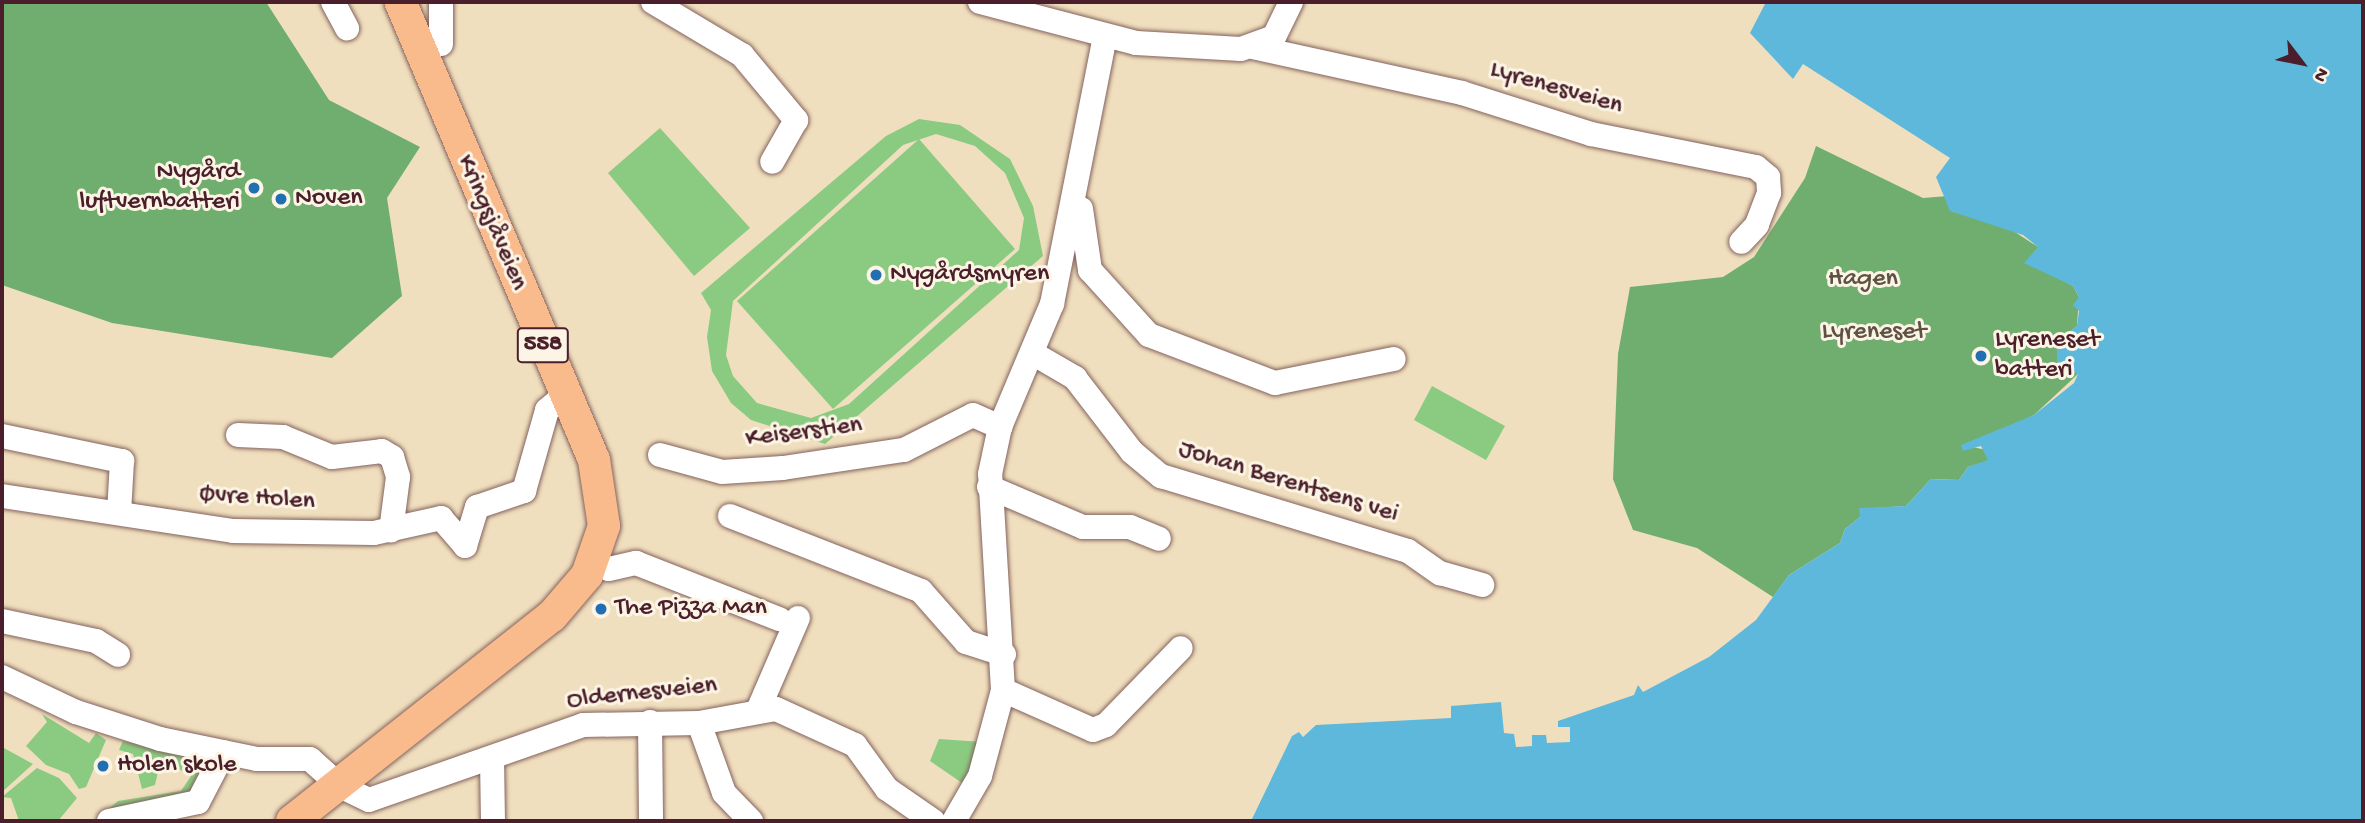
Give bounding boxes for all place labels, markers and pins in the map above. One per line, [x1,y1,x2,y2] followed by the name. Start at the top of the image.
[79,157,240,218] place label: Nygård luftvernbatteri
[246,180,262,196] marker: Nygård luftvernbatteri
[295,183,363,215] place label: Noven
[273,191,289,207] marker: Noven
[890,259,1049,291] place label: Nygårdsmyren
[868,267,884,283] marker: Nygårdsmyren
[1995,325,2099,386] place label: Lyreneset batteri
[1973,348,1989,364] marker: Lyreneset batteri
[615,593,767,625] place label: The Pizza Man
[593,601,609,617] marker: The Pizza Man
[117,750,237,782] place label: Holen skole
[95,758,111,774] marker: Holen skole

